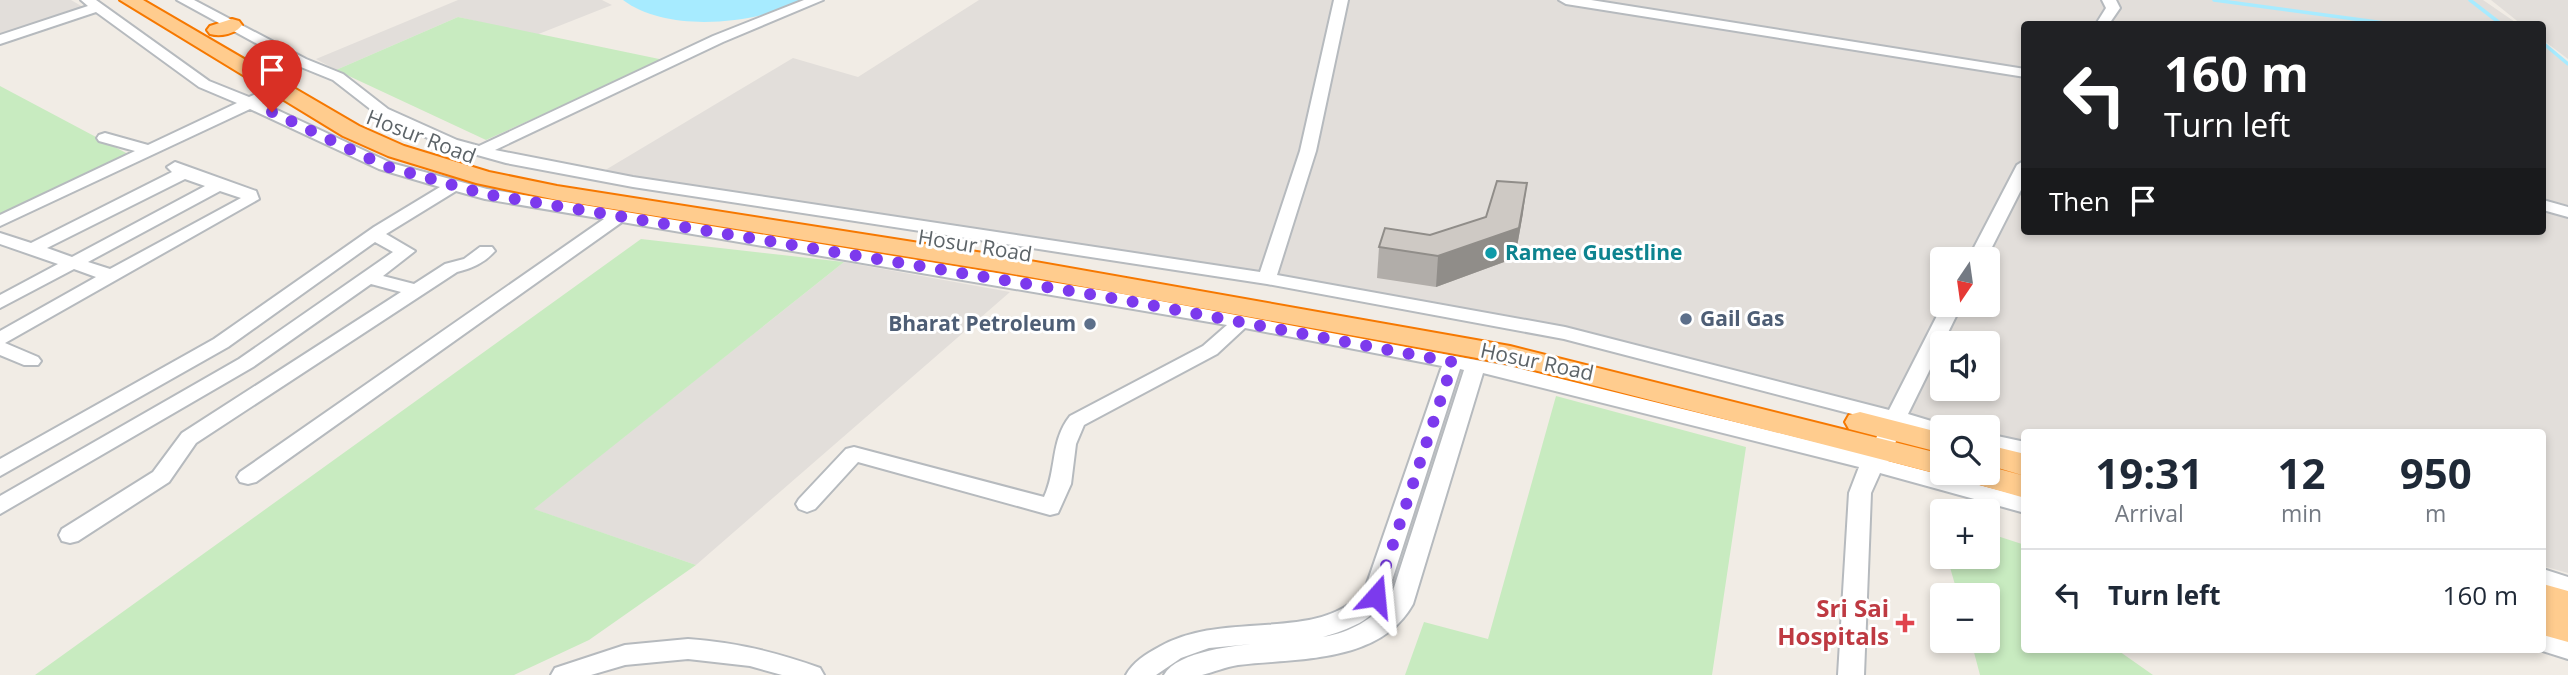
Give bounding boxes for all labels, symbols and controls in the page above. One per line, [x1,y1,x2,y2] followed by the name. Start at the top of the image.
[242,40,302,112] pin
[2164,40,2309,106] text: 160 m
[2049,49,2140,140] icon: left
[253,51,291,89] icon: arrive
[363,102,480,170] street label: Hosur Road
[2164,103,2290,146] text: Turn left
[2124,182,2162,220] icon: arrive
[2049,183,2110,219] text: Then
[916,222,1034,268] street label: Hosur Road
[1505,238,1682,266] place label: Ramee Guestline
[1483,245,1499,261] marker: Ramee Guestline
[1930,247,2000,317] north arrow
[1930,247,2000,653] map controls
[1700,304,1785,332] place label: Gail Gas
[888,309,1076,337] place label: Bharat Petroleum
[1678,311,1694,327] marker: Gail Gas
[1082,316,1098,332] marker: Bharat Petroleum
[1930,331,2000,401] button: sound
[1478,335,1596,387] street label: Hosur Road
[1930,415,2000,485] button: search
[2095,444,2203,501] text: 19:31
[2277,444,2326,501] text: 12
[2400,444,2472,501] text: 950
[2115,497,2184,529] text: Arrival
[2281,497,2322,529] text: min
[2425,497,2446,529] text: m
[1930,499,2000,569] button: +
[1339,559,1413,633] position arrow
[2049,576,2087,614] icon: left
[2108,577,2220,613] text: Turn left
[2443,577,2518,613] text: 160 m
[1930,583,2000,653] button: −
[1777,591,1889,652] place label: Sri Sai Hospitals
[1895,613,1915,633] marker: Sri Sai Hospitals

